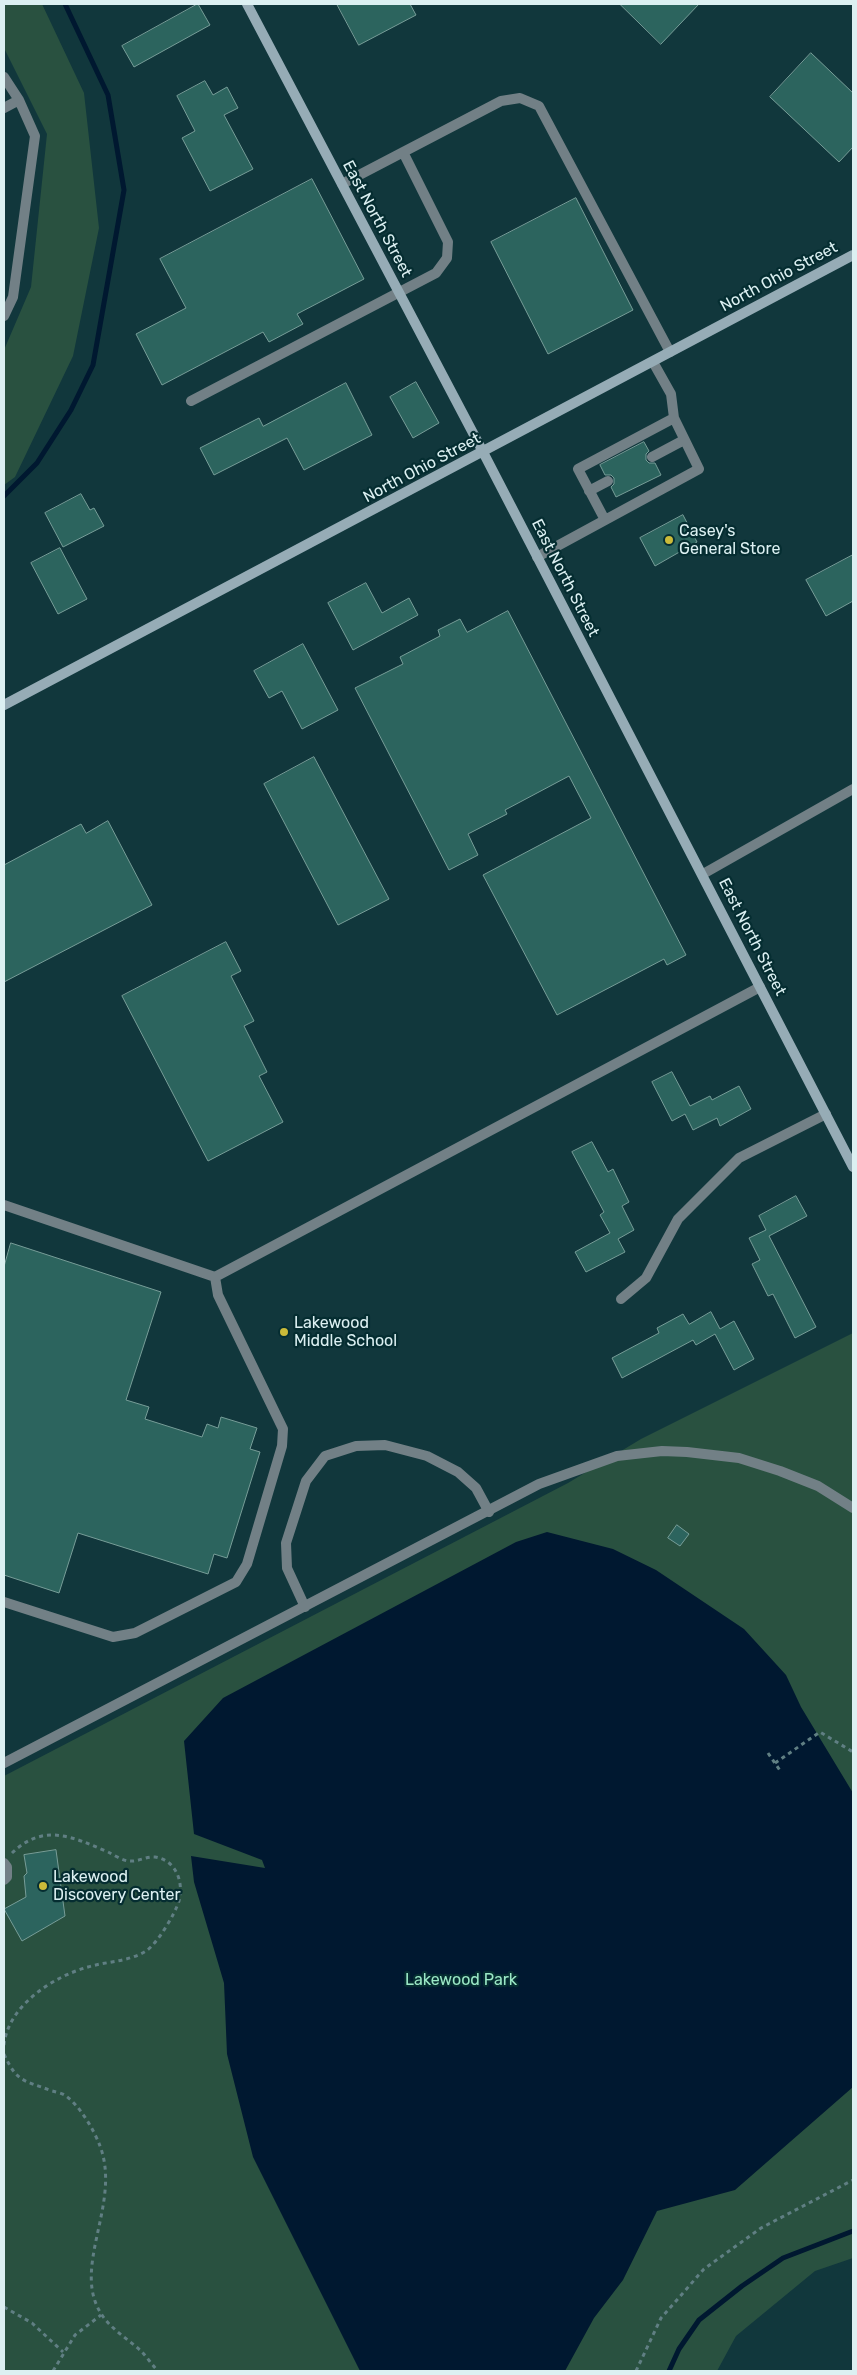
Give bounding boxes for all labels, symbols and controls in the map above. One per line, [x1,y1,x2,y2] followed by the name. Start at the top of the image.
[338,157,416,281] street label: East North Street
[717,238,841,316] street label: North Ohio Street
[360,429,484,507] street label: North Ohio Street
[527,516,603,640] street label: East North Street
[679,521,780,559] place label: Casey's General Store
[663,534,675,546] marker: Casey's General Store
[714,875,790,999] street label: East North Street
[294,1313,397,1351] place label: Lakewood Middle School
[278,1326,290,1338] marker: Lakewood Middle School
[53,1867,181,1905] place label: Lakewood Discovery Center
[37,1880,49,1892] marker: Lakewood Discovery Center
[405,1970,517,1990] park label: Lakewood Park

